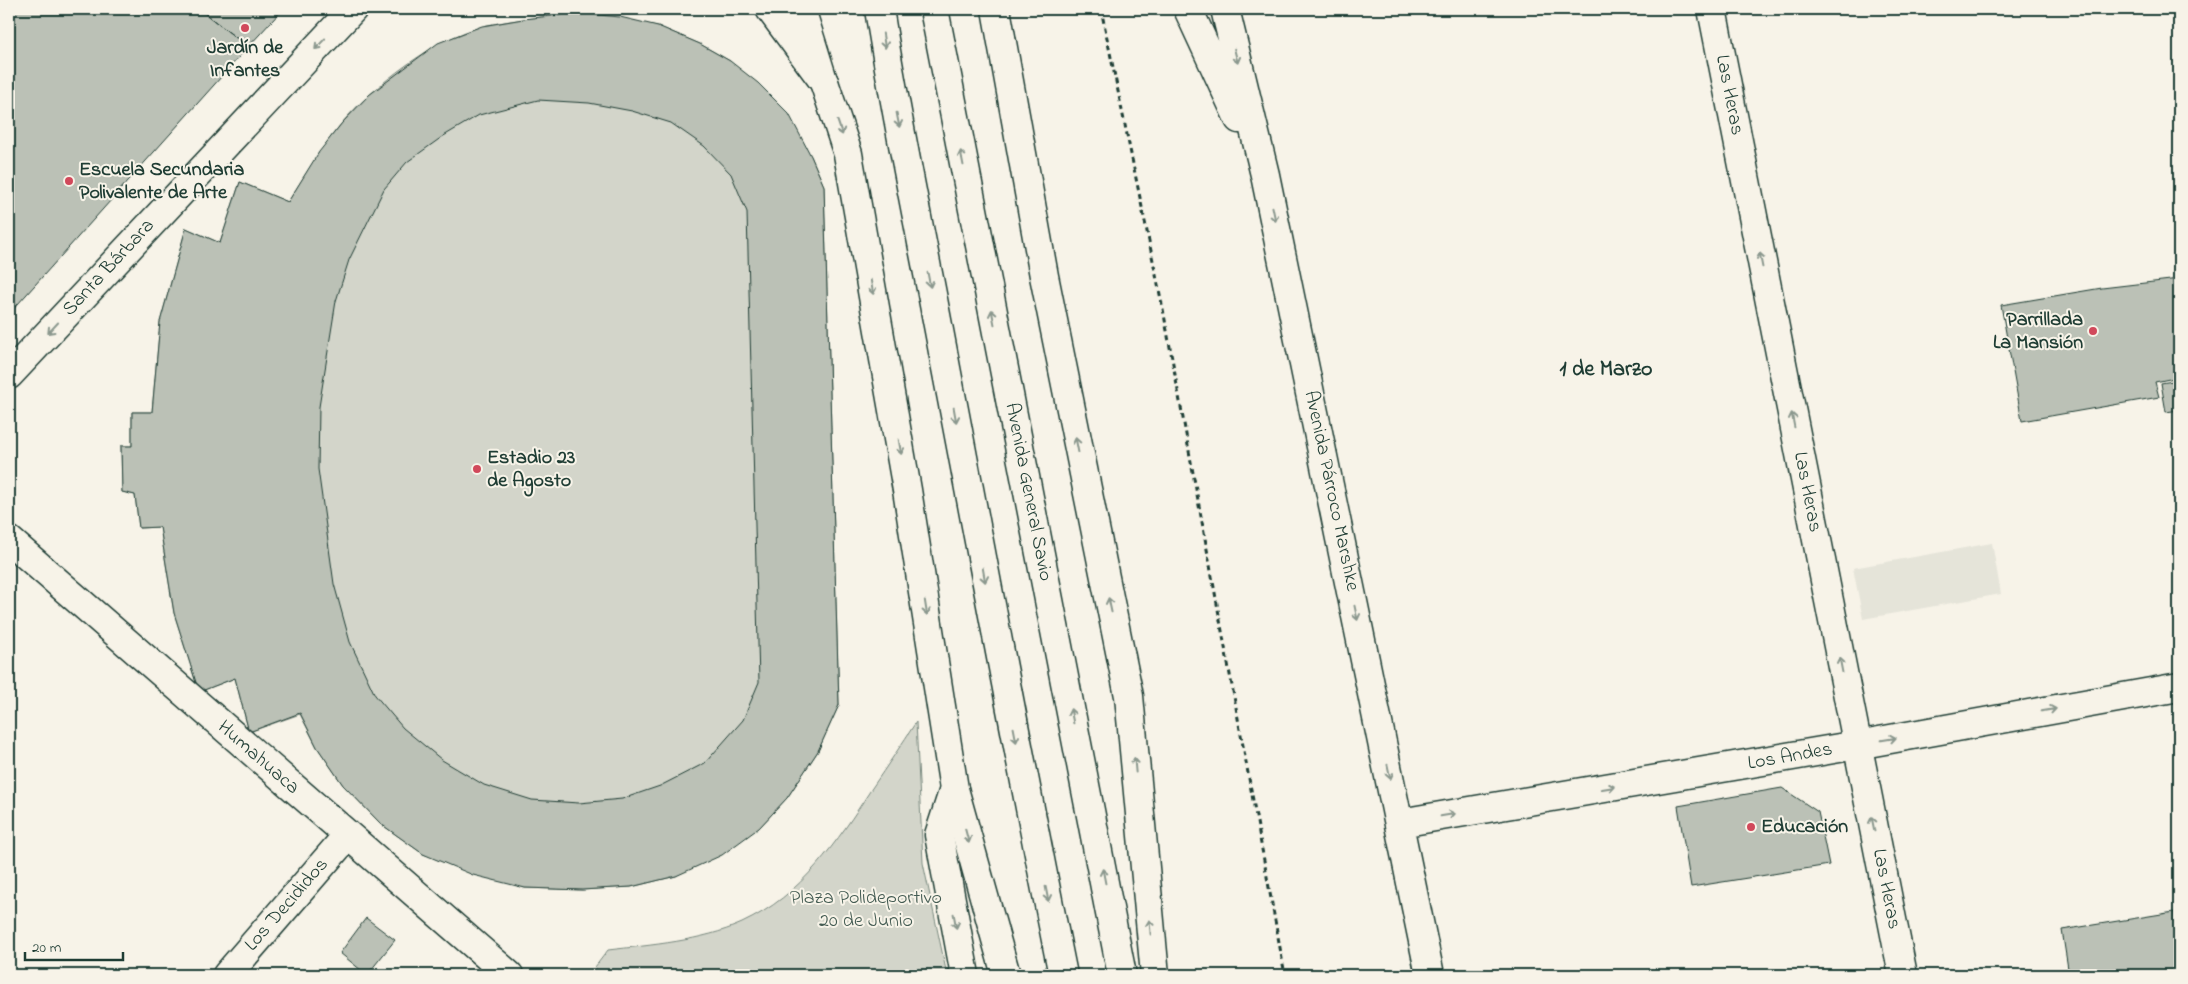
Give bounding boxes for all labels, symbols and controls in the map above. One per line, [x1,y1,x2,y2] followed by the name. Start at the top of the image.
[239,22,251,34] marker: Jardín de Infantes
[879,32,889,48] one-way arrow
[207,34,284,86] place label: Jardín de Infantes
[314,38,326,51] one-way arrow
[1232,48,1241,64] one-way arrow
[1707,52,1751,138] street label: Las Heras
[894,112,903,128] one-way arrow
[835,120,845,136] one-way arrow
[957,150,966,166] one-way arrow
[79,156,244,208] place label: Escuela Secundaria Polivalente de Arte
[63,175,75,187] marker: Escuela Secundaria Polivalente de Arte
[1269,206,1279,222] one-way arrow
[56,213,162,323] street label: Santa Bárbara
[1756,253,1766,269] one-way arrow
[925,271,934,287] one-way arrow
[868,279,878,295] one-way arrow
[1993,306,2083,358] place label: Parrillada La Mansión
[988,309,998,325] one-way arrow
[47,322,59,334] one-way arrow
[2087,325,2099,337] marker: Parrillada La Mansión
[1560,354,1652,386] district label: 1 de Marzo
[1296,388,1366,594] street label: Avenida Párroco Marshke
[996,400,1060,584] street label: Avenida General Savio
[951,407,960,423] one-way arrow
[1788,412,1797,428] one-way arrow
[1072,438,1081,454] one-way arrow
[895,439,905,455] one-way arrow
[487,444,575,497] place label: Estadio 23 de Agosto
[1785,449,1829,535] street label: Las Heras
[471,463,483,475] marker: Estadio 23 de Agosto
[980,567,990,583] one-way arrow
[1104,597,1114,613] one-way arrow
[921,599,931,615] one-way arrow
[1352,605,1362,621] one-way arrow
[1836,657,1846,673] one-way arrow
[2041,705,2057,715] one-way arrow
[1067,709,1077,725] one-way arrow
[210,714,306,802] street label: Humahuaca
[1010,726,1020,742] one-way arrow
[1881,734,1897,744] one-way arrow
[1745,735,1835,779] street label: Los Andes
[1130,757,1140,773] one-way arrow
[1385,764,1395,780] one-way arrow
[1600,782,1616,792] one-way arrow
[1440,810,1456,820] one-way arrow
[1761,813,1848,842] place label: Educación
[1868,817,1877,833] one-way arrow
[1745,821,1757,833] marker: Educación
[962,827,972,843] one-way arrow
[1864,846,1908,932] street label: Las Heras
[238,852,336,958] street label: Los Decididos
[1099,868,1108,884] one-way arrow
[790,884,942,936] park label: Plaza Polideportivo 20 de Junio
[1042,886,1052,902] one-way arrow
[950,913,960,929] one-way arrow
[1145,919,1155,935] one-way arrow
[25,929,122,961] scale bar
[32,937,62,959] text: 20 m

